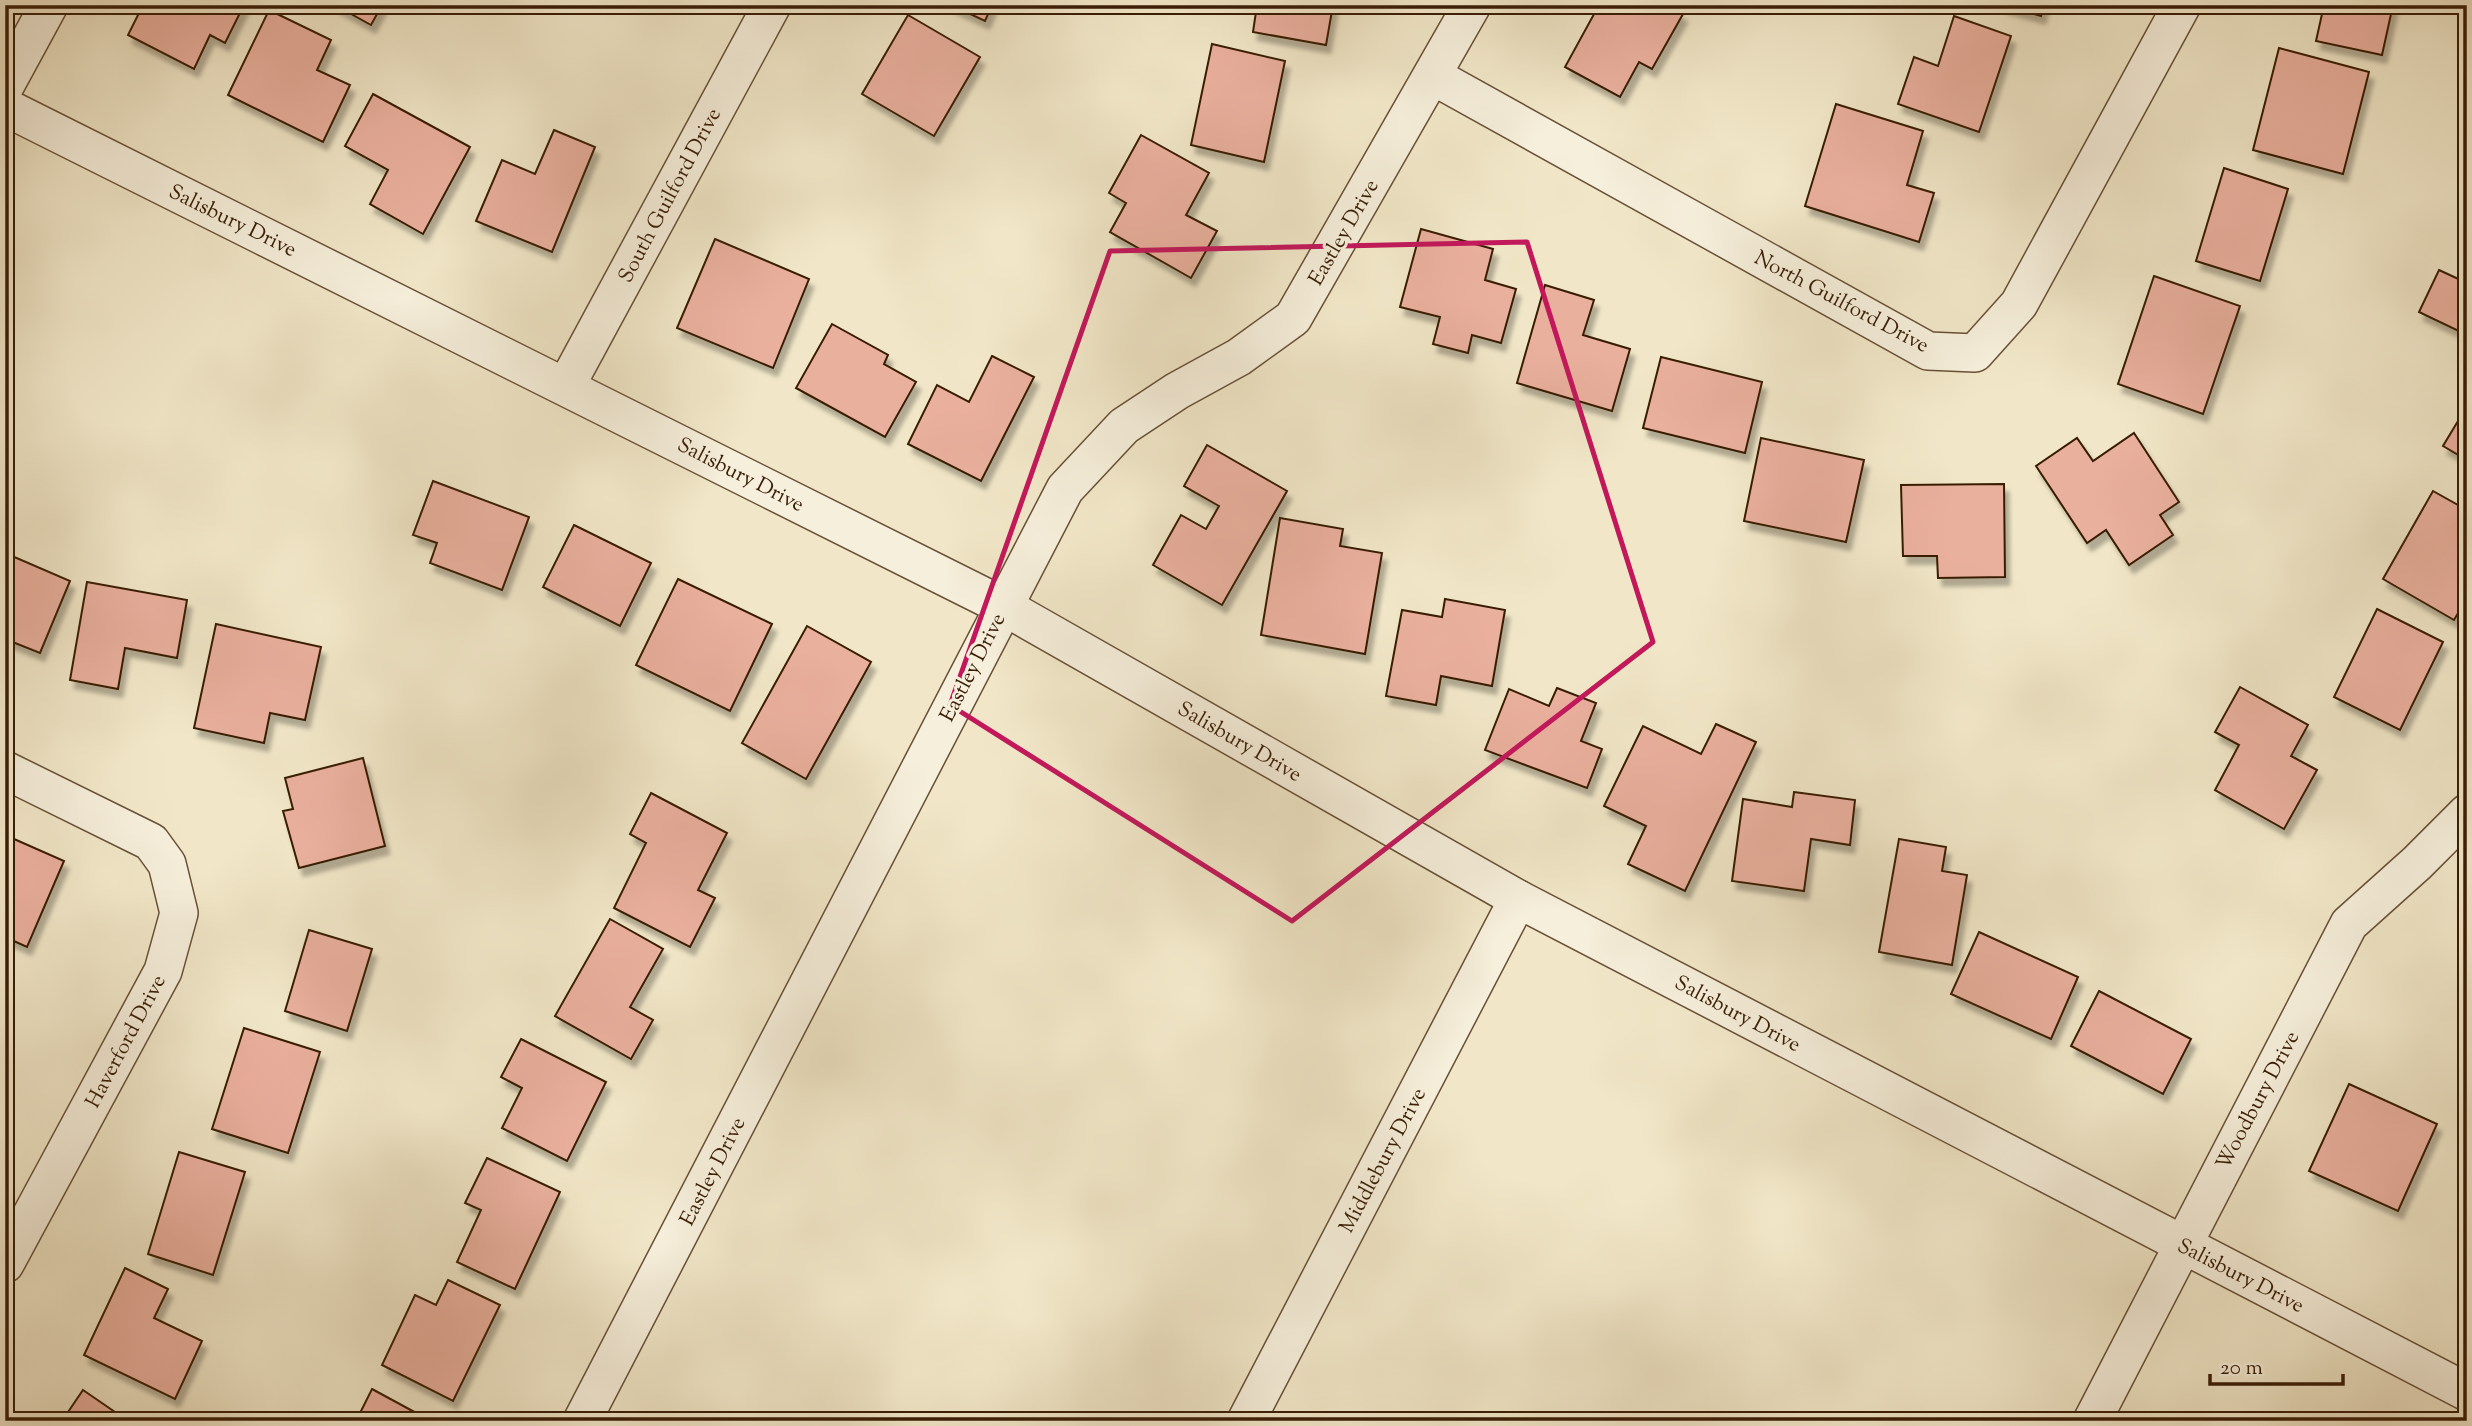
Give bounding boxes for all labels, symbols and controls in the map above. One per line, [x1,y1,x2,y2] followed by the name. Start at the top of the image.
[612,103,730,289] street label: South Guilford Drive
[1302,174,1387,292] street label: Eastley Drive
[163,178,301,266] street label: Salisbury Drive
[1748,244,1934,362] street label: North Guilford Drive
[671,431,809,521] street label: Salisbury Drive
[934,608,1014,727] street label: Eastley Drive
[1171,695,1307,790] street label: Salisbury Drive
[1669,969,1805,1061] street label: Salisbury Drive
[79,970,175,1114] street label: Haverford Drive
[2210,1026,2308,1176] street label: Woodbury Drive
[1333,1083,1435,1239] street label: Middlebury Drive
[674,1112,754,1231] street label: Eastley Drive
[2171,1232,2309,1322] street label: Salisbury Drive
[2210,1342,2342,1386] scale bar
[2220,1354,2263,1384] text: 20 m

